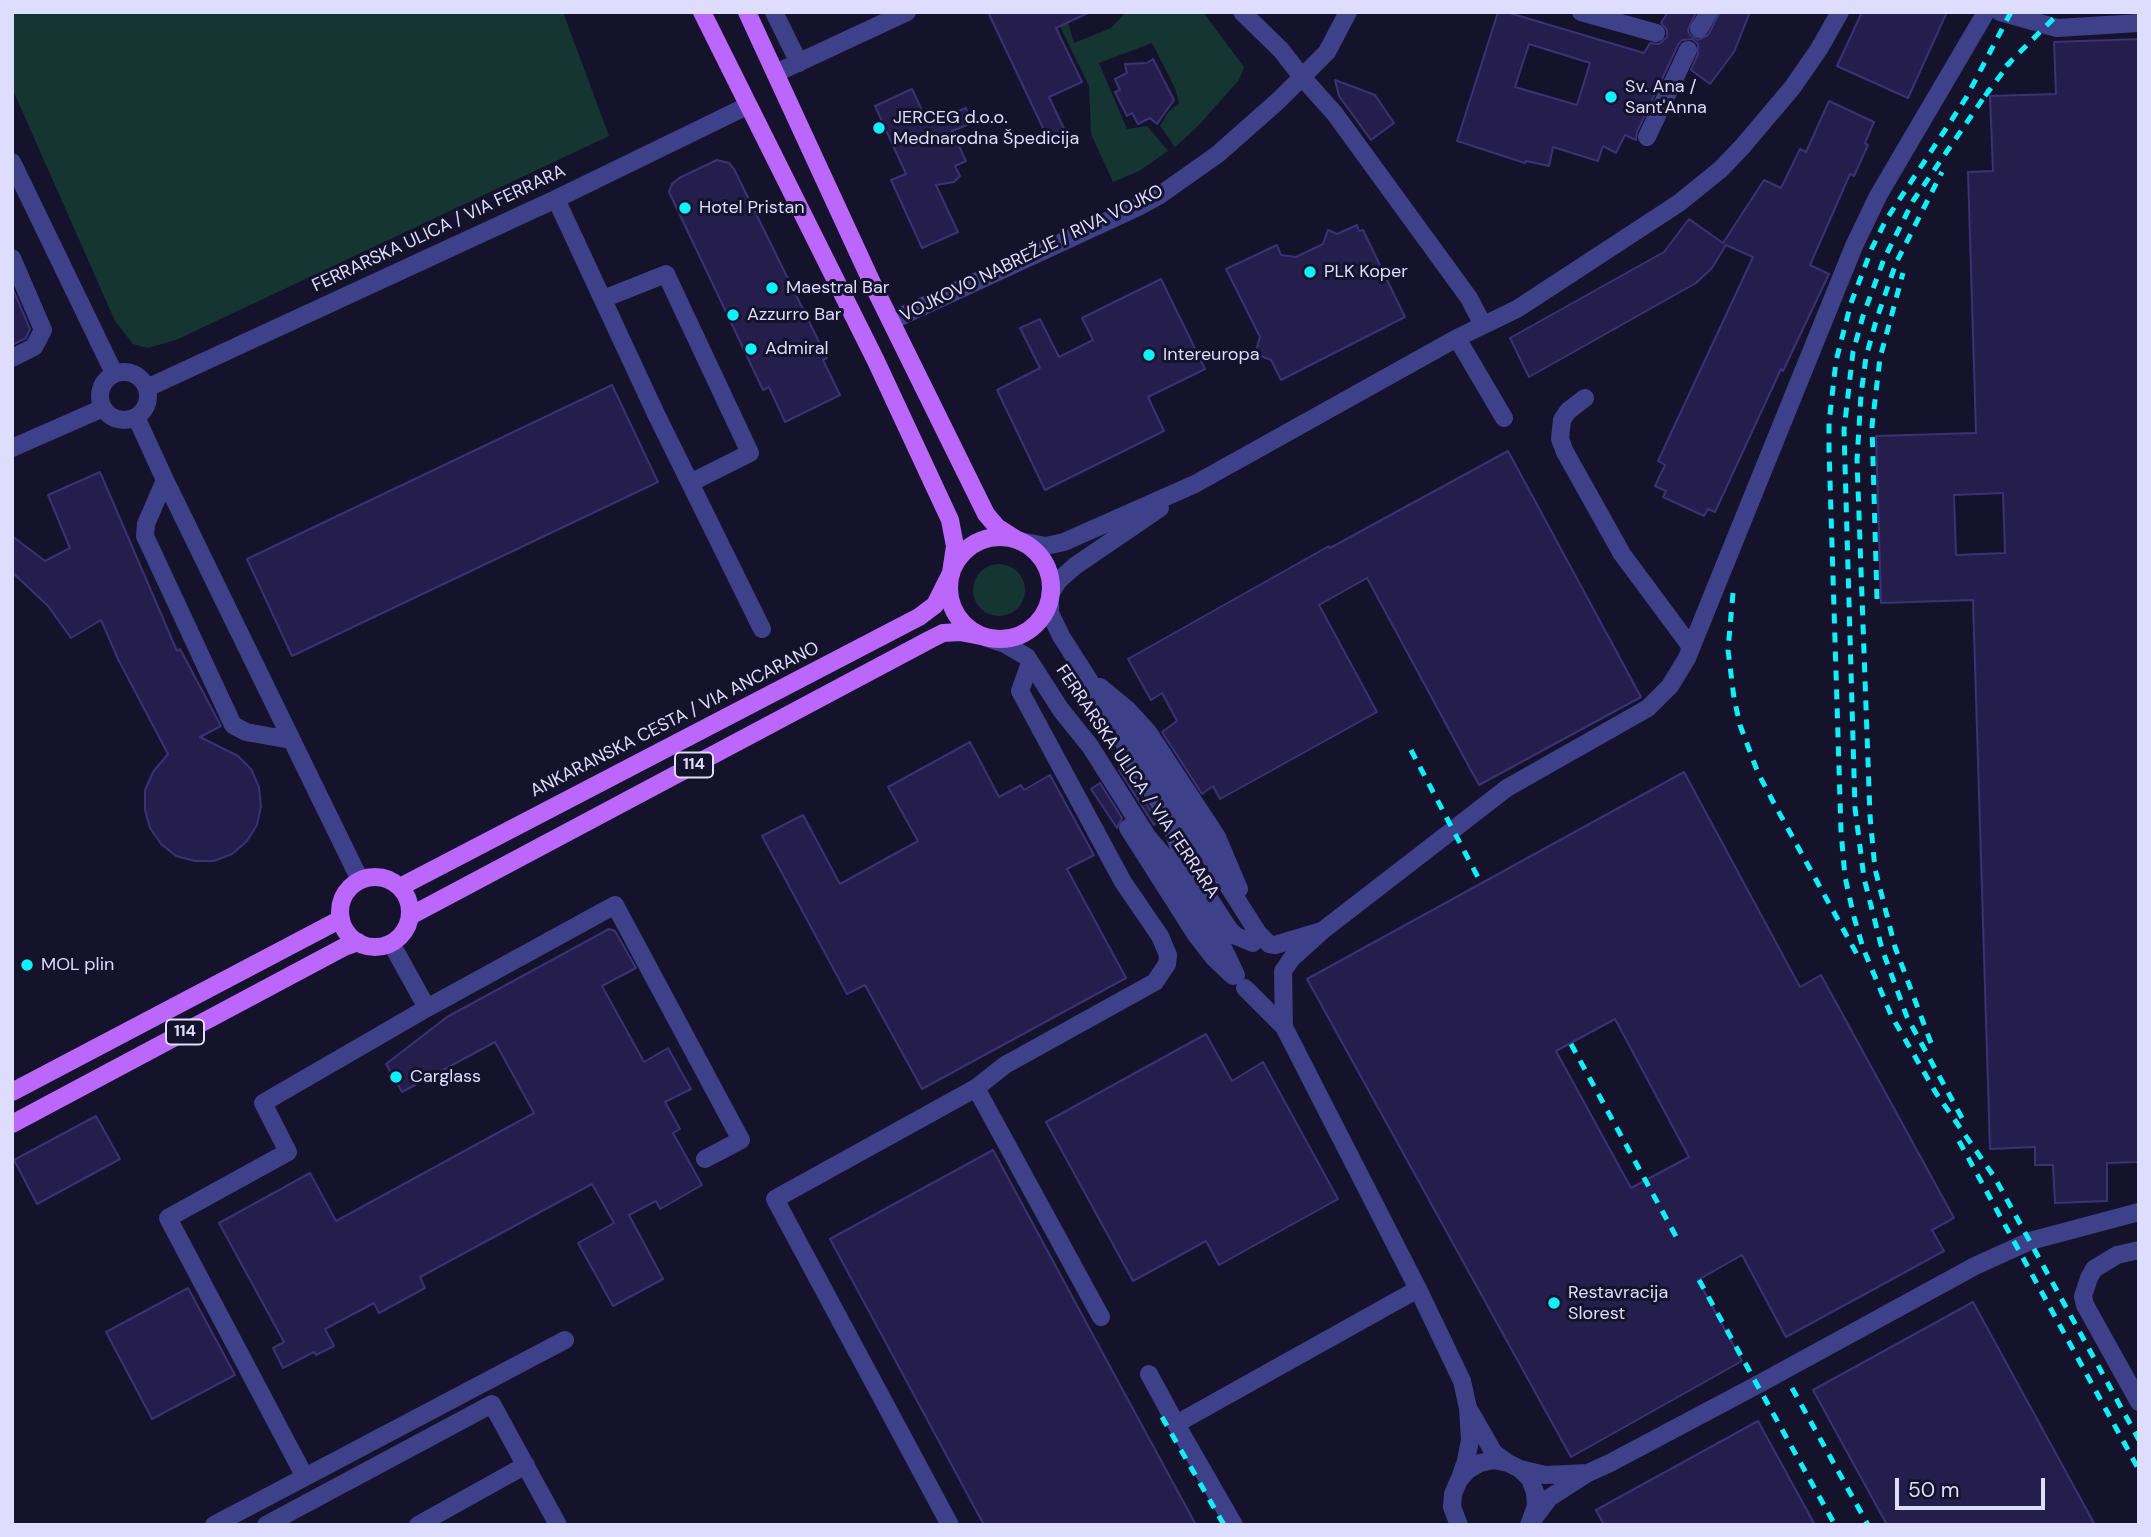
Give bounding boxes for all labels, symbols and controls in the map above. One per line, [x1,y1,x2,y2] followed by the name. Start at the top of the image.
[1625,76,1707,119] place label: Sv. Ana / Sant'Anna
[1603,89,1619,105] marker: Sv. Ana / Sant'Anna
[893,107,1079,150] place label: JERCEG d.o.o. Mednarodna Špedicija
[871,120,887,136] marker: JERCEG d.o.o. Mednarodna Špedicija
[309,161,569,297] street label: FERRARSKA ULICA / VIA FERRARA
[897,181,1167,327] street label: VOJKOVO NABREŽJE / RIVA VOJKO
[699,197,805,219] place label: Hotel Pristan
[677,200,693,216] marker: Hotel Pristan
[1324,261,1408,283] place label: PLK Koper
[1302,264,1318,280] marker: PLK Koper
[786,277,889,299] place label: Maestral Bar
[764,280,780,296] marker: Maestral Bar
[747,304,841,326] place label: Azzurro Bar
[725,307,741,323] marker: Azzurro Bar
[765,338,829,360] place label: Admiral
[743,341,759,357] marker: Admiral
[1163,344,1259,366] place label: Intereuropa
[1141,347,1157,363] marker: Intereuropa
[527,638,823,802] street label: ANKARANSKA CESTA / VIA ANCARANO
[1051,661,1223,903] street label: FERRARSKA ULICA / VIA FERRARA
[675,752,713,778] road number: 114
[41,954,114,976] place label: MOL plin
[19,957,35,973] marker: MOL plin
[166,1020,204,1044] road number: 114
[410,1066,481,1088] place label: Carglass
[388,1069,404,1085] marker: Carglass
[1568,1282,1668,1324] place label: Restavracija Slorest
[1546,1295,1562,1311] marker: Restavracija Slorest
[1899,1464,2050,1508] scale bar
[1908,1476,1959,1504] text: 50 m

